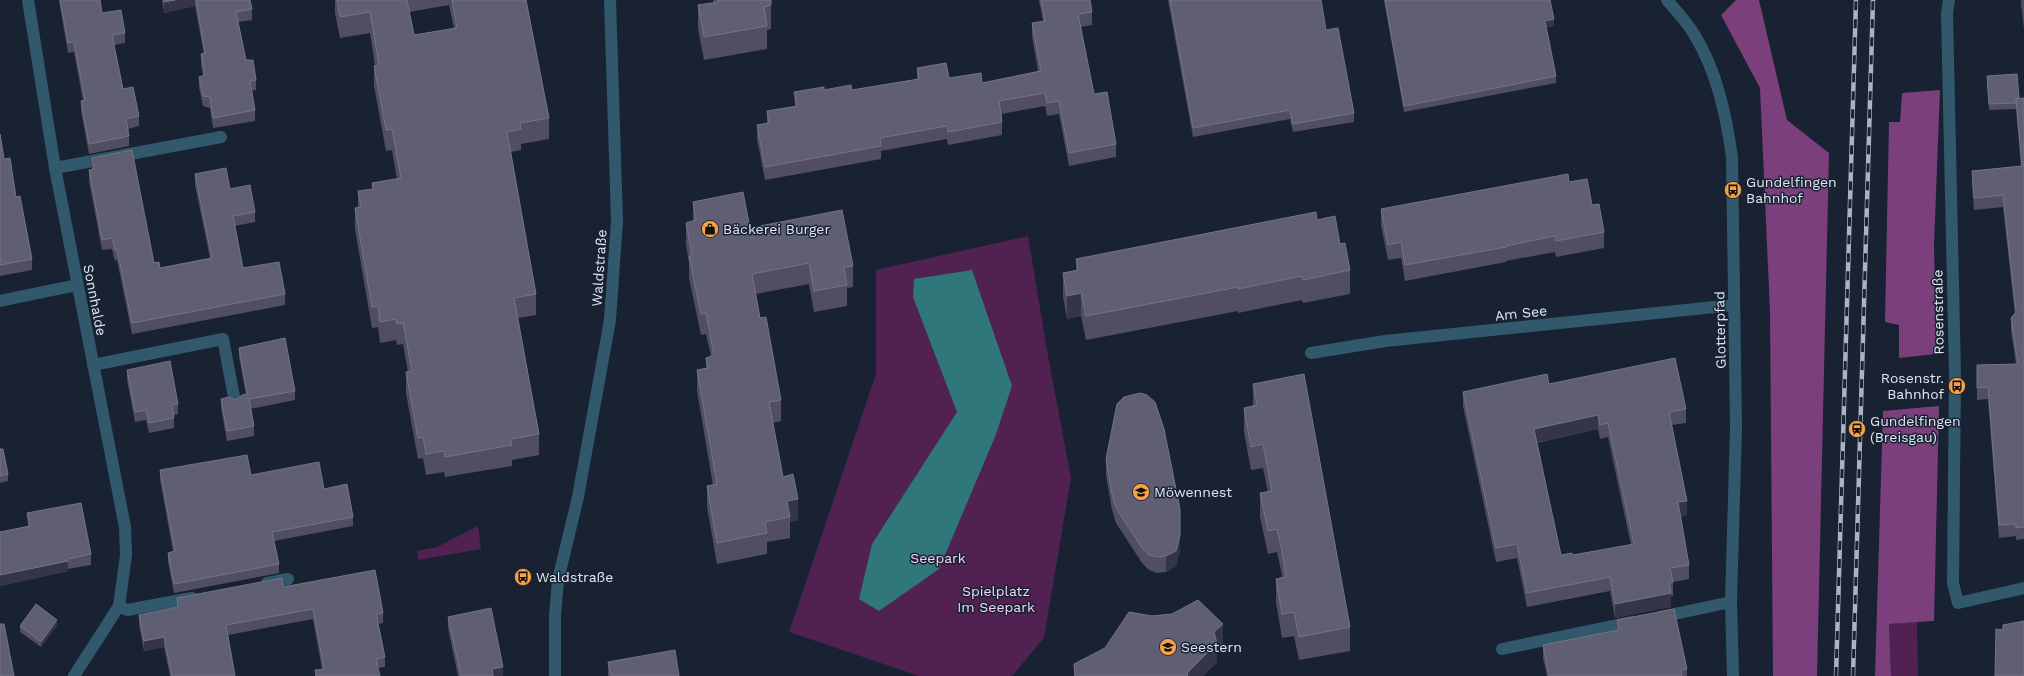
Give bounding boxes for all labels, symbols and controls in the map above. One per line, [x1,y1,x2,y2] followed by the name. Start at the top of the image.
[1746,174,1837,206] place label: Gundelfingen Bahnhof
[1723,180,1743,200] bus stop icon: Gundelfingen Bahnhof
[700,219,720,239] shop icon: Bäckerei Burger
[723,221,830,237] place label: Bäckerei Burger
[588,229,610,307] street label: Waldstraße
[80,263,110,337] street label: Sonnhalde
[1929,269,1947,355] street label: Rosenstraße
[1711,291,1729,369] street label: Glotterpfad
[1494,302,1548,324] street label: Am See
[1881,370,1944,402] place label: Rosenstr. Bahnhof
[1947,376,1967,396] bus stop icon: Rosenstr. Bahnhof
[1870,413,1961,445] place label: Gundelfingen (Breisgau)
[1847,419,1867,439] station icon: Gundelfingen (Breisgau)
[1131,482,1151,502] school or university icon: Möwennest
[1154,484,1232,500] place label: Möwennest
[910,550,966,566] park label: Seepark
[513,567,533,587] bus stop icon: Waldstraße
[536,569,613,585] place label: Waldstraße
[957,583,1035,615] park label: Spielplatz Im Seepark
[1158,637,1178,657] school or university icon: Seestern
[1181,639,1242,655] place label: Seestern

